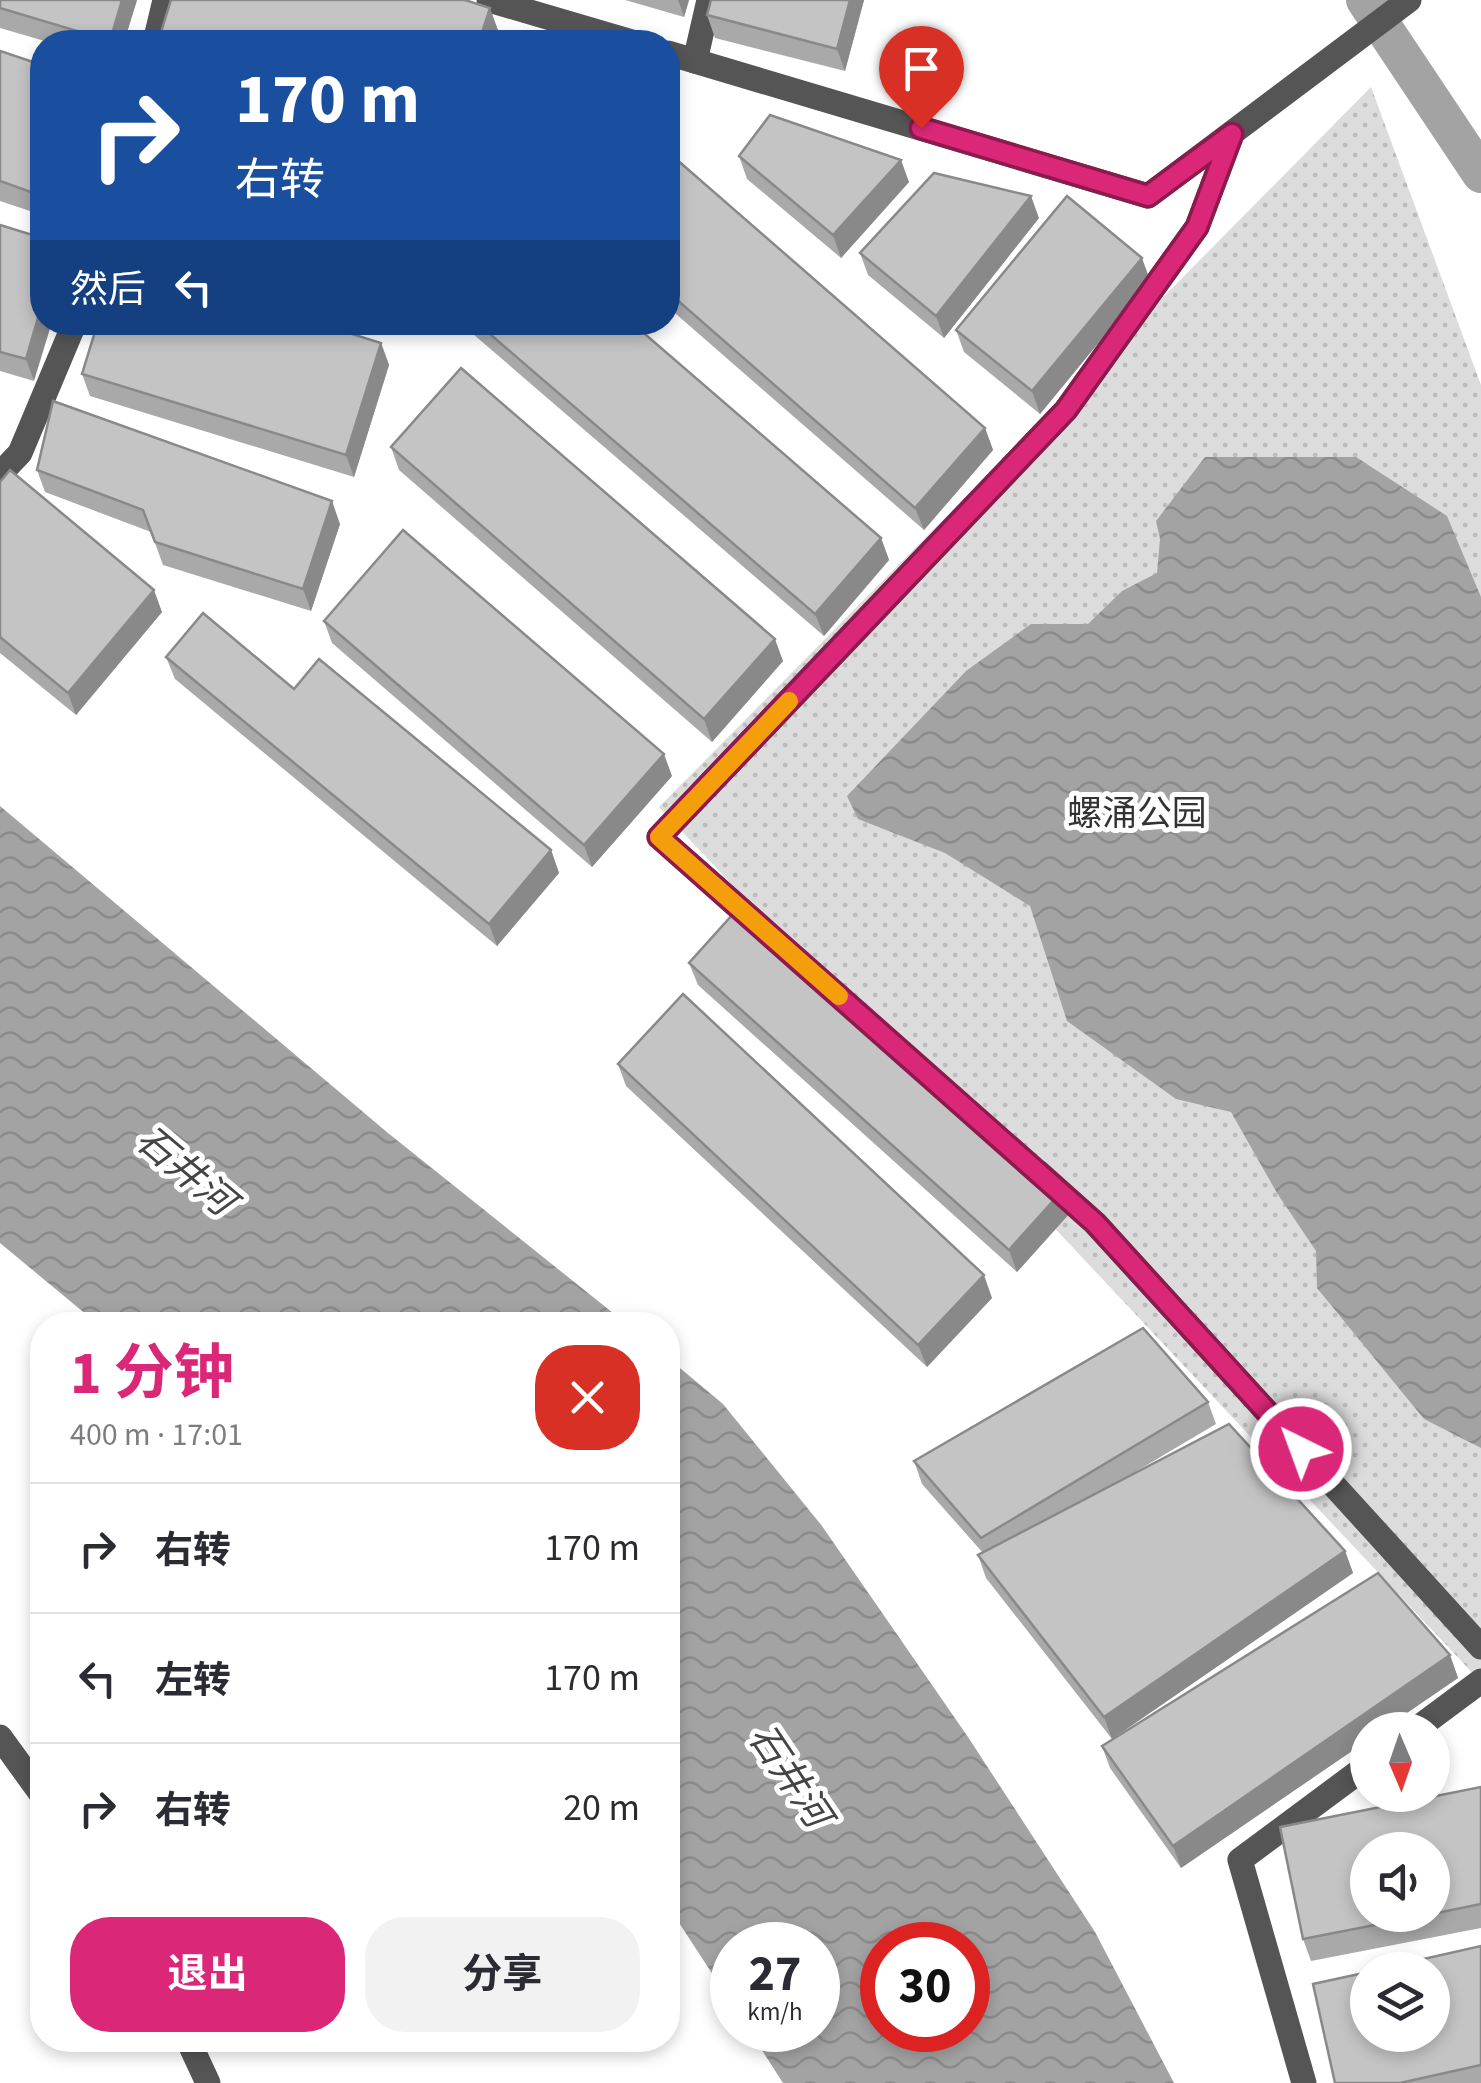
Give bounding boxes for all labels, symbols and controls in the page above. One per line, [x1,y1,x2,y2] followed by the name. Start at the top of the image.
[879,26,964,129] pin
[894,41,949,96] icon: arrive
[235,50,420,150] text: 170 m
[70,70,200,200] icon: right
[235,149,325,213] text: 右转
[166,260,221,315] icon: left
[70,263,146,317] text: 然后
[1067,789,1207,839] park label: 螺涌公园
[124,1114,251,1233] water label: 石井河
[70,1332,234,1417] text: 1 分钟
[535,1345,640,1450] button: close
[1249,1397,1353,1501] position arrow
[70,1412,243,1458] text: 400 m · 17:01
[70,1521,125,1576] icon: right
[544,1521,640,1575] text: 170 m
[155,1524,231,1578] text: 右转
[70,1651,125,1706] icon: left
[544,1651,640,1705] text: 170 m
[155,1654,231,1708] text: 左转
[1350,1712,1450,1812] north arrow
[1350,1712,1450,2052] map controls
[735,1714,847,1844] water label: 石井河
[70,1781,125,1836] icon: right
[563,1781,640,1835] text: 20 m
[155,1784,231,1838] text: 右转
[1350,1832,1450,1932] button: sound
[70,1917,345,2032] button: 退出
[365,1917,640,2032] button: 分享
[860,1922,990,2052] speed limit sign: 30
[749,1939,801,2010] text: 27
[1350,1952,1450,2052] button: layers
[747,1994,803,2030] text: km/h

